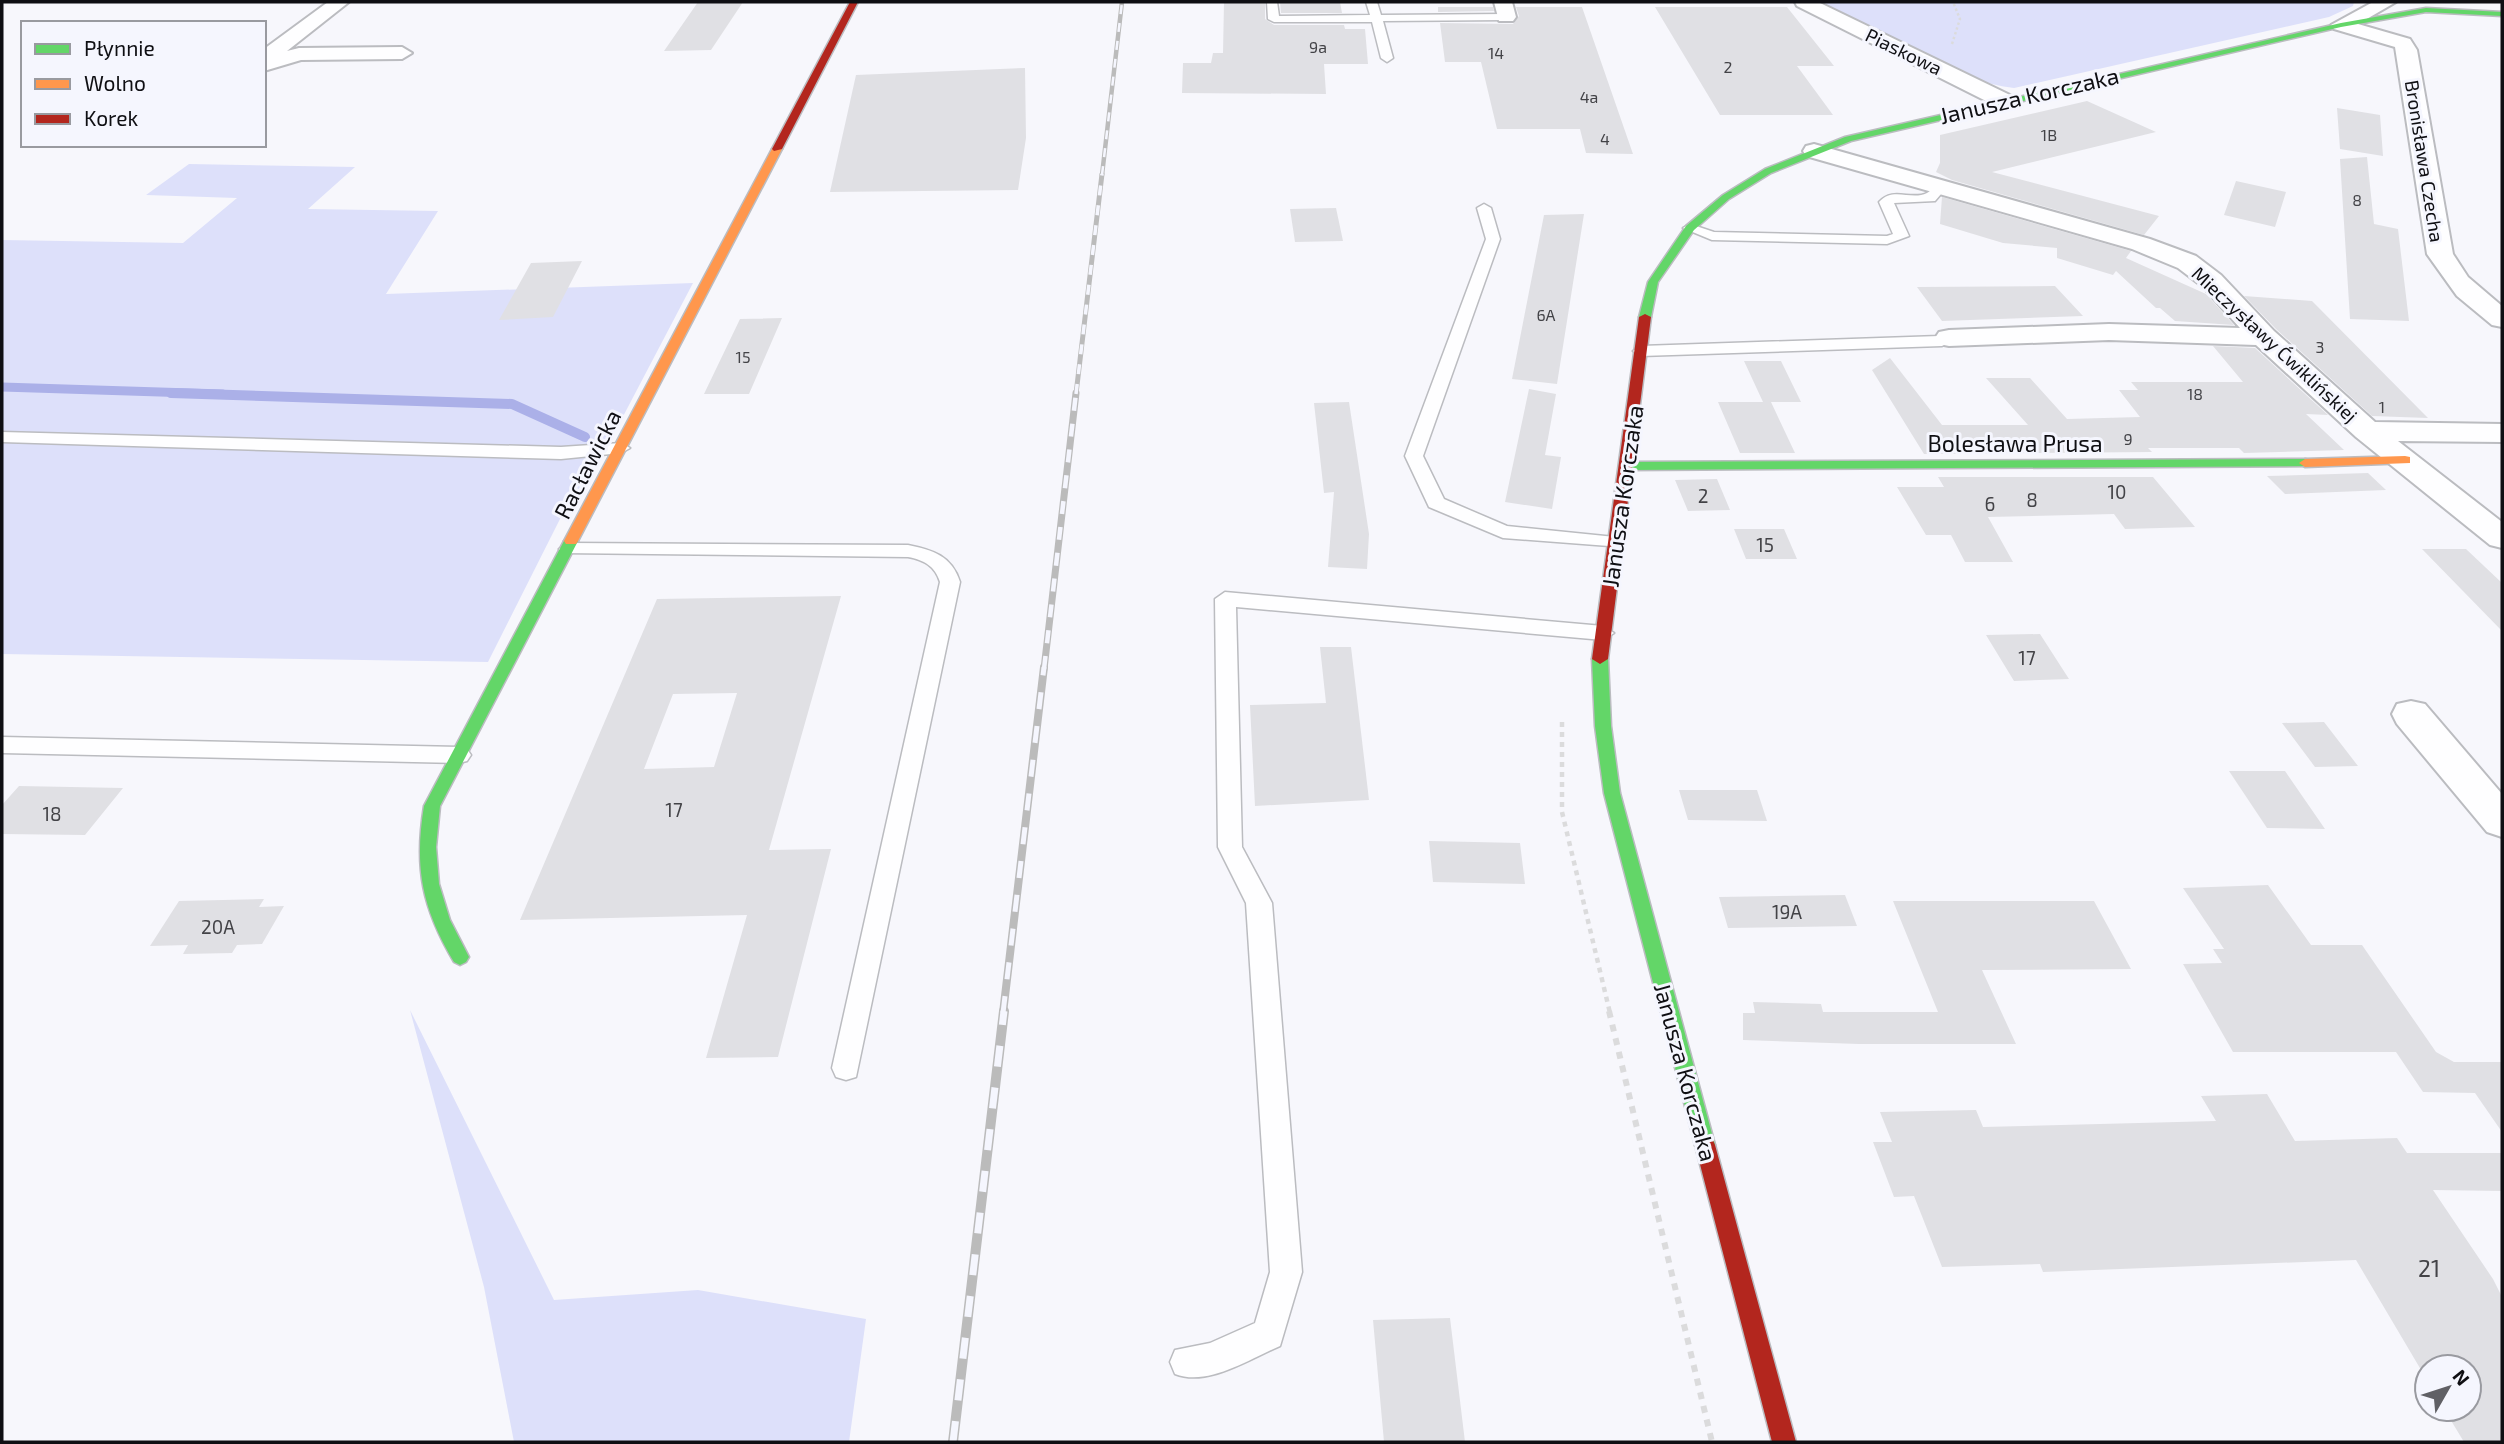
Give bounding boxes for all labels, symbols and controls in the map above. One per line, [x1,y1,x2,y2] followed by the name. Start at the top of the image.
[21,21,266,147] legend
[1862,23,1946,79] street label: Piaskowa
[84,35,155,60] text: Płynnie
[1309,37,1327,56] house number: 9a
[1488,43,1504,62] house number: 14
[1724,57,1733,76] house number: 2
[1937,61,2121,129] street label: Janusza Korczaka
[84,70,146,95] text: Wolno
[2401,78,2449,244] street label: Bronisława Czecha
[1580,87,1598,106] house number: 4a
[84,105,138,130] text: Korek
[2041,125,2057,144] house number: 1B
[1600,129,1610,148] house number: 4
[2352,190,2362,209] house number: 8
[2188,261,2362,427] street label: Mieczysławy Ćwiklińskiej
[1536,305,1556,324] house number: 6A
[2316,337,2324,356] house number: 3
[736,347,750,366] house number: 15
[2187,384,2203,403] house number: 18
[2379,397,2385,416] house number: 1
[1595,403,1649,589] street label: Janusza Korczaka
[548,405,626,523] street label: Racławicka
[1927,429,2103,457] street label: Bolesława Prusa
[2123,429,2133,448] house number: 9
[2107,480,2127,503] house number: 10
[1698,484,1708,507] house number: 2
[2026,488,2038,511] house number: 8
[1985,492,1995,515] house number: 6
[1756,533,1774,556] house number: 15
[2018,646,2036,669] house number: 17
[665,798,683,821] house number: 17
[42,802,62,825] house number: 18
[1772,900,1802,923] house number: 19A
[201,915,235,938] house number: 20A
[1649,980,1723,1164] street label: Janusza Korczaka
[2418,1254,2440,1282] house number: 21
[2413,1353,2483,1423] north arrow
[2448,1364,2475,1390] text: N

